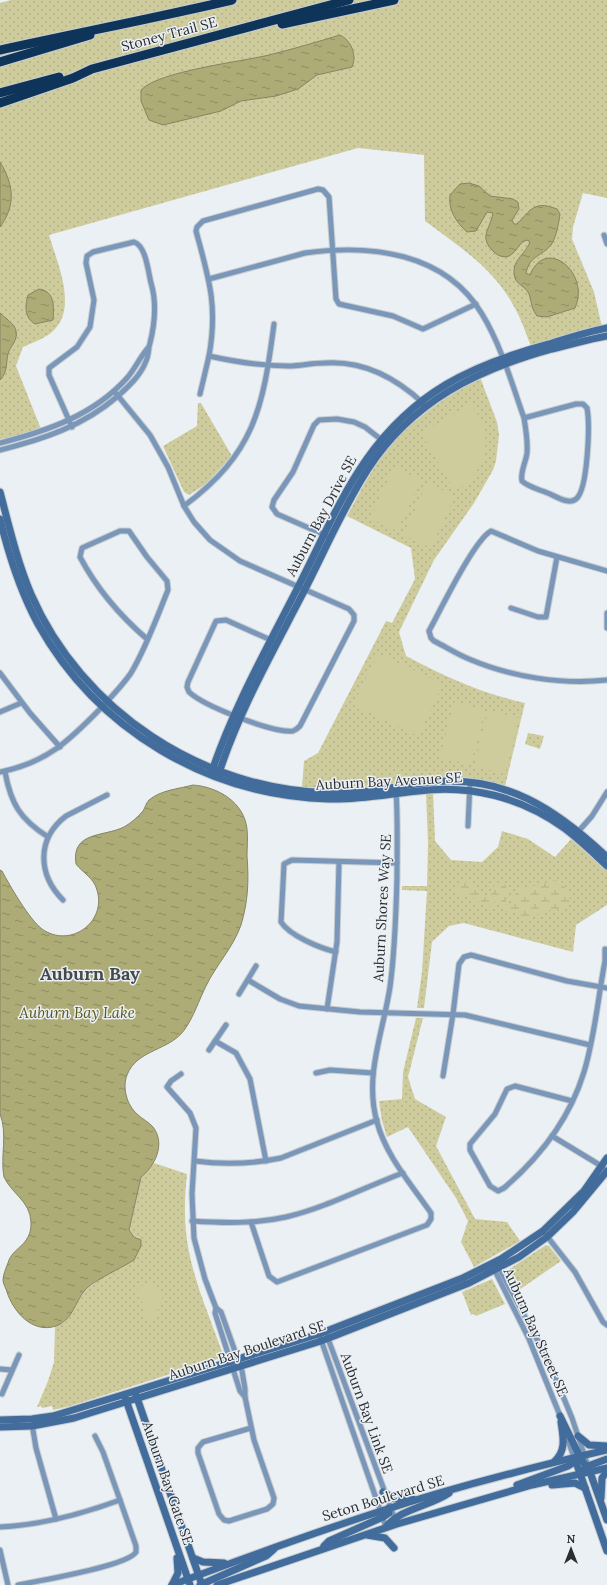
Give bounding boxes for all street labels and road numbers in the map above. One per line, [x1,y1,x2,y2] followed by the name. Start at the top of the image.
[119,12,219,55] street label: Stoney Trail SE
[281,452,361,580] street label: Auburn Bay Drive SE
[314,768,463,794] street label: Auburn Bay Avenue SE
[369,833,395,984] street label: Auburn Shores Way SE
[499,1264,573,1399] street label: Auburn Bay Street SE
[165,1316,328,1384] street label: Auburn Bay Boulevard SE
[336,1349,397,1476] street label: Auburn Bay Link SE
[138,1418,198,1548] street label: Auburn Bay Gate SE
[320,1471,446,1525] street label: Seton Boulevard SE

